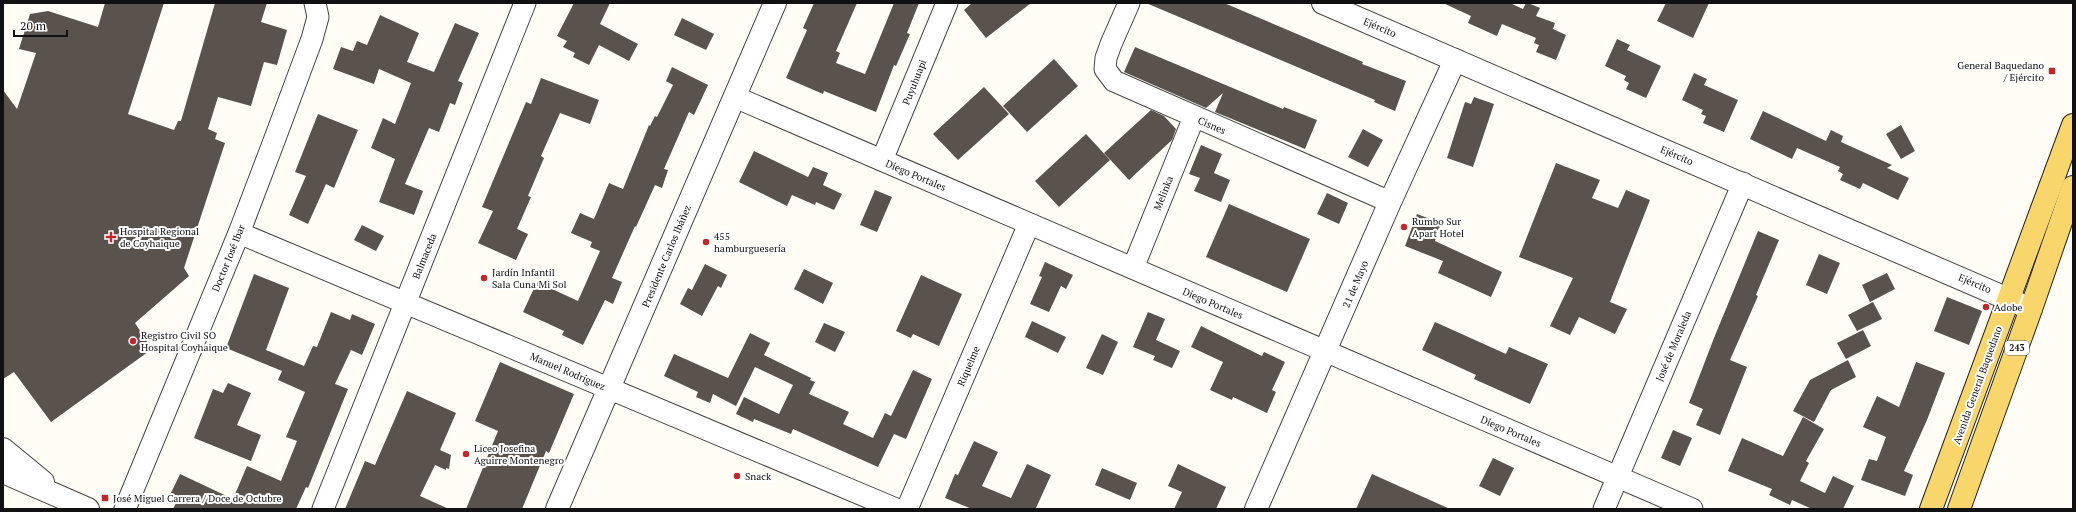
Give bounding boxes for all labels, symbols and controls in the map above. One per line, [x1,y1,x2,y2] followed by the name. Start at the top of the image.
[14,12,67,38] scale bar
[1361,15,1399,40] street label: Ejército
[20,18,47,33] text: 20 m
[899,58,929,107] street label: Puyuhuapi
[1957,59,2044,84] place label: General Baquedano / Ejército
[2047,66,2057,76] marker: General Baquedano / Ejército
[1196,114,1228,137] street label: Cisnes
[1658,143,1696,168] street label: Ejército
[884,157,948,194] street label: Diego Portales
[1151,174,1176,212] street label: Melinka
[639,203,694,309] street label: Presidente Carlos Ibáñez
[1412,215,1464,240] place label: Rumbo Sur Apart Hotel
[1399,222,1409,232] marker: Rumbo Sur Apart Hotel
[209,223,248,294] street label: Doctor José Ibar
[120,225,199,250] place label: Hospital Regional de Coyhaique
[714,230,786,255] place label: 455 hamburguesería
[105,231,117,243] marker: Hospital Regional de Coyhaique
[409,231,439,281] street label: Balmaceda
[701,237,711,247] marker: 455 hamburguesería
[1340,258,1371,310] street label: 21 de Mayo
[492,266,567,291] place label: Jardín Infantil Sala Cuna Mi Sol
[1956,271,1994,296] street label: Ejército
[479,273,489,283] marker: Jardín Infantil Sala Cuna Mi Sol
[1181,285,1245,322] street label: Diego Portales
[1994,301,2022,314] place label: Adobe
[1981,302,1991,312] marker: Adobe
[1653,309,1694,383] street label: José de Moraleda
[1950,324,2005,446] street label: Avenida General Baquedano
[141,329,228,354] place label: Registro Civil SO Hospital Coyhaique
[128,336,138,346] marker: Registro Civil SO Hospital Coyhaique
[2005,341,2029,355] road number: 243
[954,344,983,388] street label: Riquelme
[528,350,608,393] street label: Manuel Rodríguez
[1479,413,1543,450] street label: Diego Portales
[474,442,565,467] place label: Liceo Josefina Aguirre Montenegro
[461,449,471,459] marker: Liceo Josefina Aguirre Montenegro
[745,470,772,483] place label: Snack
[732,471,742,481] marker: Snack
[113,492,282,505] place label: José Miguel Carrera / Doce de Octubre
[100,493,110,503] marker: José Miguel Carrera / Doce de Octubre

